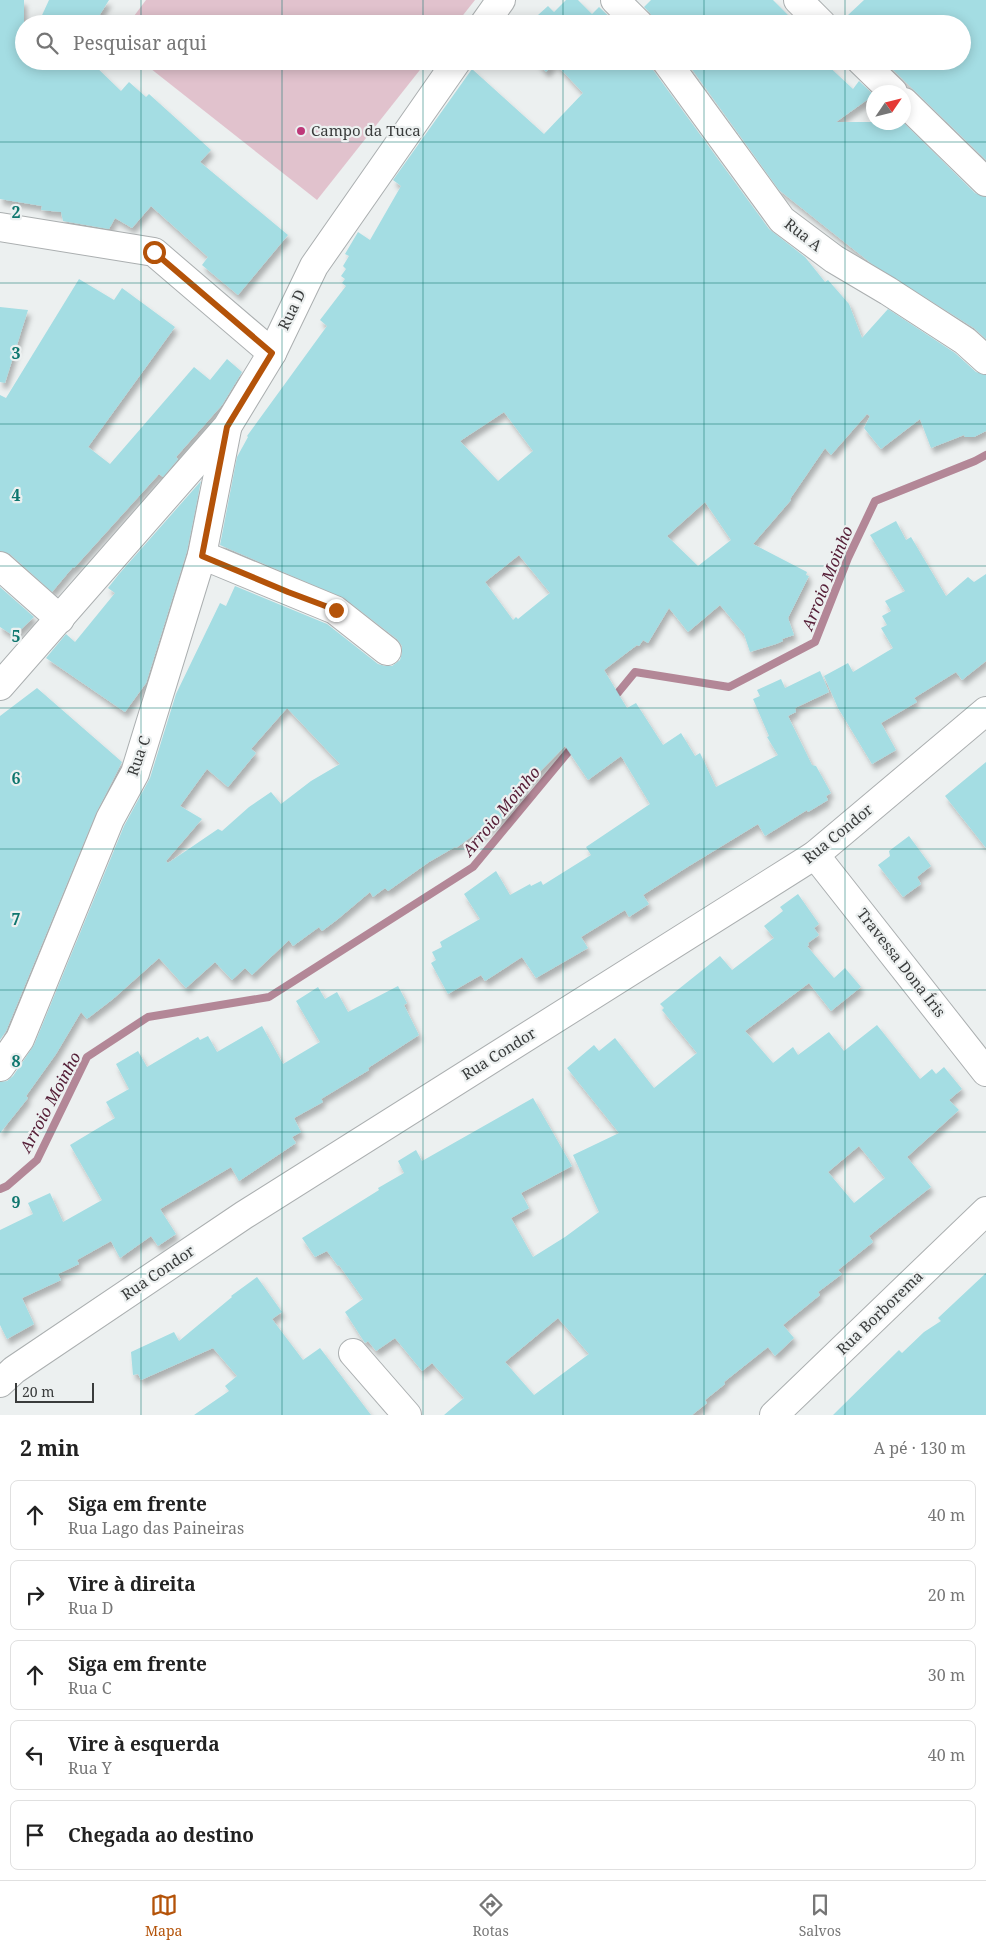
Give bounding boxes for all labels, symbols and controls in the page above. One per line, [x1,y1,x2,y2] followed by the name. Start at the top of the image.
[15,15,971,70] search box
[33,29,61,57] icon: search
[73,30,207,56] text: Pesquisar aqui
[866,85,911,130] north arrow
[311,120,421,140] place label: Campo da Tuca
[295,125,307,137] marker: Campo da Tuca
[11,201,21,223] text: 2
[781,213,827,255] street label: Rua A
[143,241,166,264] route start
[273,286,309,333] street label: Rua D
[11,342,21,364] text: 3
[11,484,21,506] text: 4
[796,523,858,634] water label: Arroio Moinho
[325,599,348,622] route end
[11,625,21,647] text: 5
[122,733,154,778] street label: Rua C
[456,762,545,861] water label: Arroio Moinho
[11,767,21,789] text: 6
[798,799,876,867] street label: Rua Condor
[853,904,951,1021] street label: Travessa Dona Íris
[11,908,21,930] text: 7
[457,1022,539,1084] street label: Rua Condor
[14,1048,86,1157] water label: Arroio Moinho
[11,1050,21,1072] text: 8
[11,1191,21,1213] text: 9
[117,1240,198,1304] street label: Rua Condor
[832,1266,927,1359] street label: Rua Borborema
[15,1380,94,1403] scale bar
[22,1382,55,1401] text: 20 m
[20,1434,79,1462] text: 2 min
[874,1437,966,1459] text: A pé · 130 m
[68,1491,207,1517] text: Siga em frente
[21,1501,49,1529] icon: ahead
[928,1504,965,1526] text: 40 m
[68,1517,244,1539] text: Rua Lago das Paineiras
[68,1571,196,1597] text: Vire à direita
[21,1581,49,1609] icon: right
[928,1584,965,1606] text: 20 m
[68,1597,113,1619] text: Rua D
[68,1651,207,1677] text: Siga em frente
[21,1661,49,1689] icon: ahead
[928,1664,965,1686] text: 30 m
[68,1677,112,1699] text: Rua C
[68,1731,220,1757] text: Vire à esquerda
[21,1741,49,1769] icon: left
[928,1744,965,1766] text: 40 m
[68,1757,112,1779] text: Rua Y
[21,1821,49,1849] icon: arrive
[68,1822,254,1848] text: Chegada ao destino
[145,1891,182,1940] tab: Mapa
[472,1891,509,1940] tab: Rotas
[799,1891,841,1940] tab: Salvos

